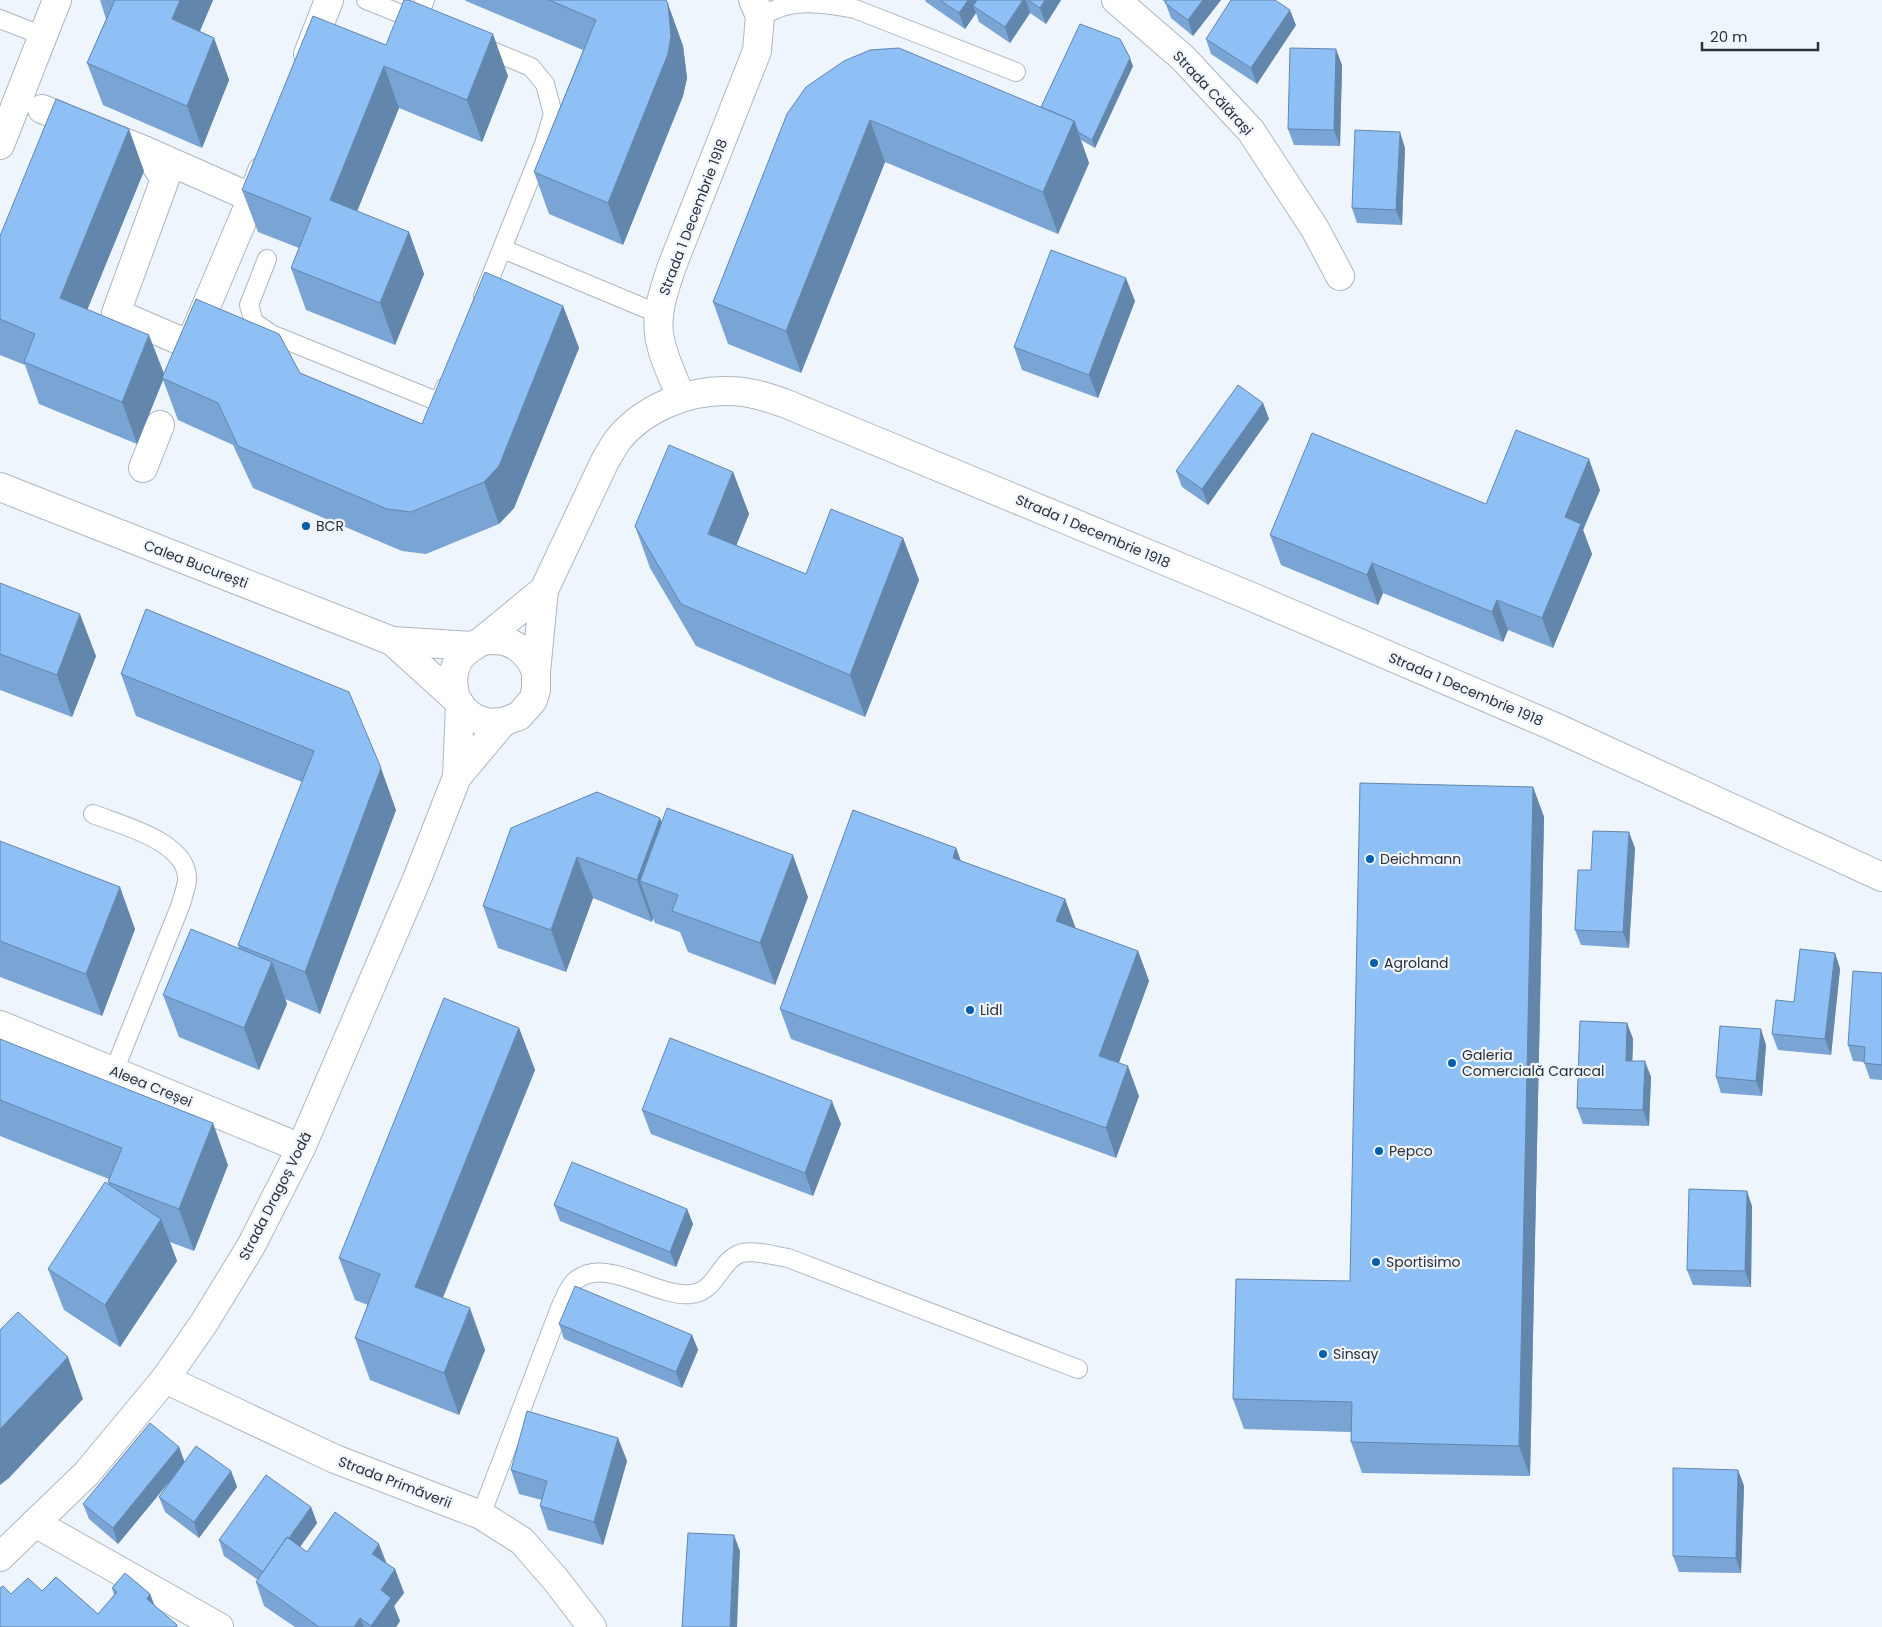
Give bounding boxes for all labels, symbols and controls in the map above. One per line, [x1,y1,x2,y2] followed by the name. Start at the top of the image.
[1702,20,1818,52] scale bar
[1710,26,1748,47] text: 20 m
[1168,46,1258,140] street label: Strada Călărași
[654,136,732,298] street label: Strada 1 Decembrie 1918
[1013,489,1174,573] street label: Strada 1 Decembrie 1918
[316,516,344,536] place label: BCR
[300,520,312,532] marker: BCR
[141,535,251,593] street label: Calea București
[1386,647,1547,731] street label: Strada 1 Decembrie 1918
[1380,849,1461,869] place label: Deichmann
[1364,853,1376,865] marker: Deichmann
[1384,953,1448,973] place label: Agroland
[1368,957,1380,969] marker: Agroland
[980,1000,1002,1020] place label: Lidl
[964,1004,976,1016] marker: Lidl
[1462,1045,1605,1081] place label: Galeria Comercială Caracal
[1446,1057,1458,1069] marker: Galeria Comercială Caracal
[107,1060,195,1112] street label: Aleea Creșei
[234,1128,316,1264] street label: Strada Dragoș Vodă
[1389,1141,1433,1161] place label: Pepco
[1373,1145,1385,1157] marker: Pepco
[1386,1252,1461,1272] place label: Sportisimo
[1370,1256,1382,1268] marker: Sportisimo
[1333,1344,1378,1364] place label: Sinsay
[1317,1348,1329,1360] marker: Sinsay
[335,1451,455,1513] street label: Strada Primăverii

